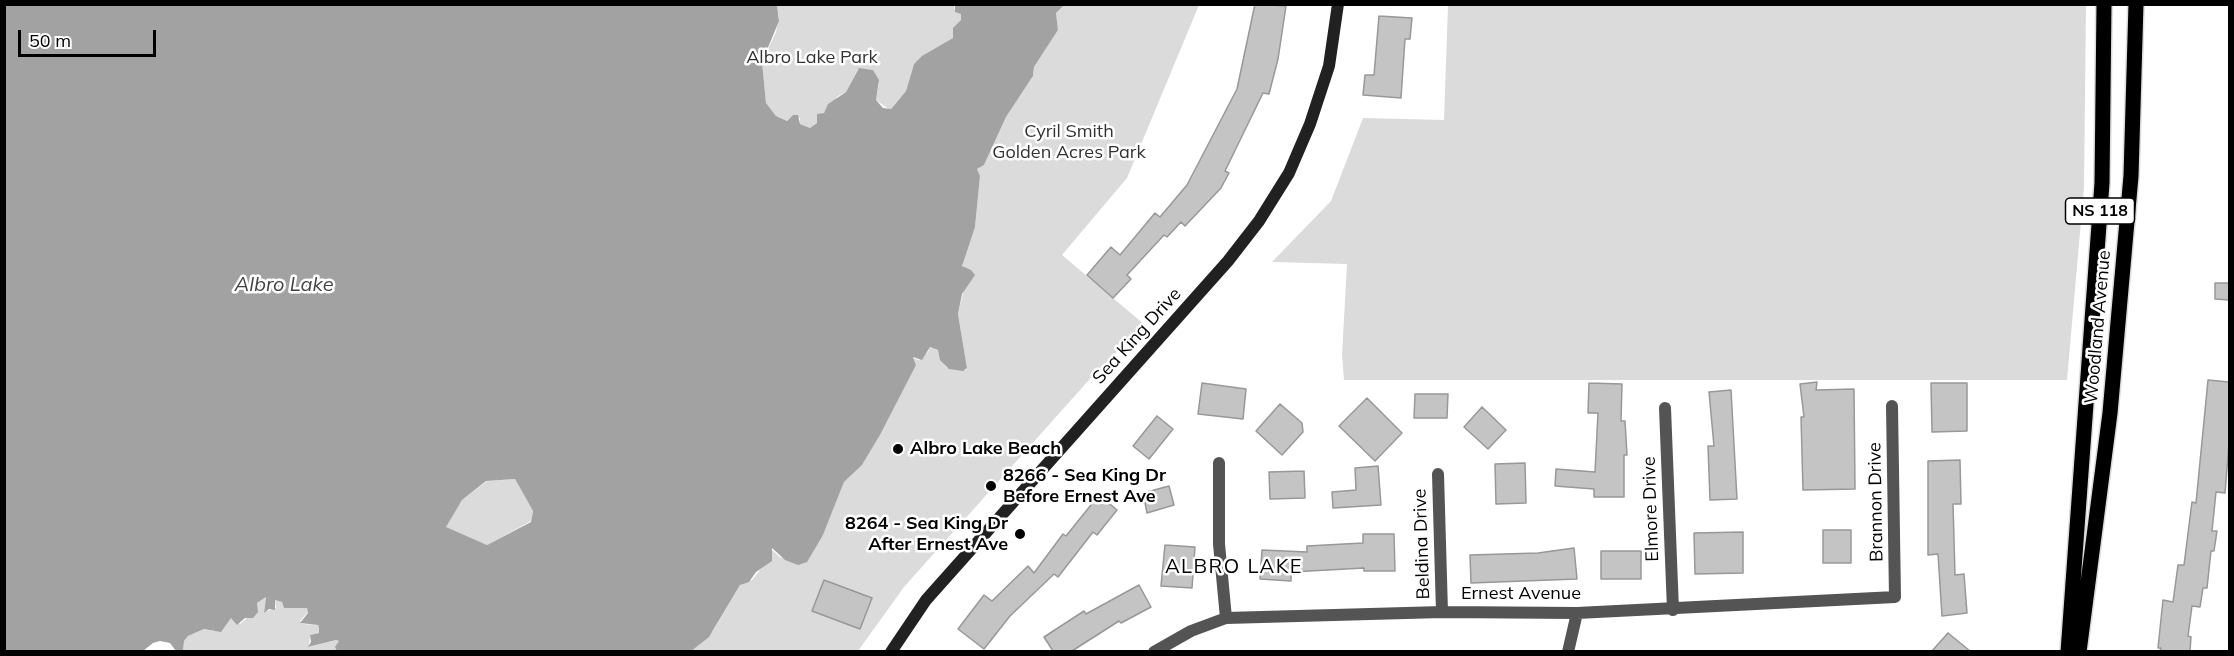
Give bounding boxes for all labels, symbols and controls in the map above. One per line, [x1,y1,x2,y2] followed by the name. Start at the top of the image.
[21,18,159,56] scale bar
[29,29,71,52] text: 50 m
[746,47,878,69] park label: Albro Lake Park
[992,121,1146,164] park label: Cyril Smith Golden Acres Park
[2066,198,2134,224] road number: NS 118
[2081,249,2115,405] street label: Woodland Avenue
[234,273,334,297] water label: Albro Lake
[1088,284,1186,388] street label: Sea King Drive
[910,438,1061,460] place label: Albro Lake Beach
[891,442,905,456] marker: Albro Lake Beach
[1864,442,1888,562] street label: Brannon Drive
[1638,456,1664,562] street label: Elmore Drive
[1003,465,1166,508] place label: 8266 - Sea King Dr Before Ernest Ave
[984,479,998,493] marker: 8266 - Sea King Dr Before Ernest Ave
[1409,488,1435,600] street label: Beldina Drive
[845,513,1008,556] place label: 8264 - Sea King Dr After Ernest Ave
[1013,527,1027,541] marker: 8264 - Sea King Dr After Ernest Ave
[1165,555,1303,579] district label: ALBRO LAKE
[1461,583,1581,605] street label: Ernest Avenue

